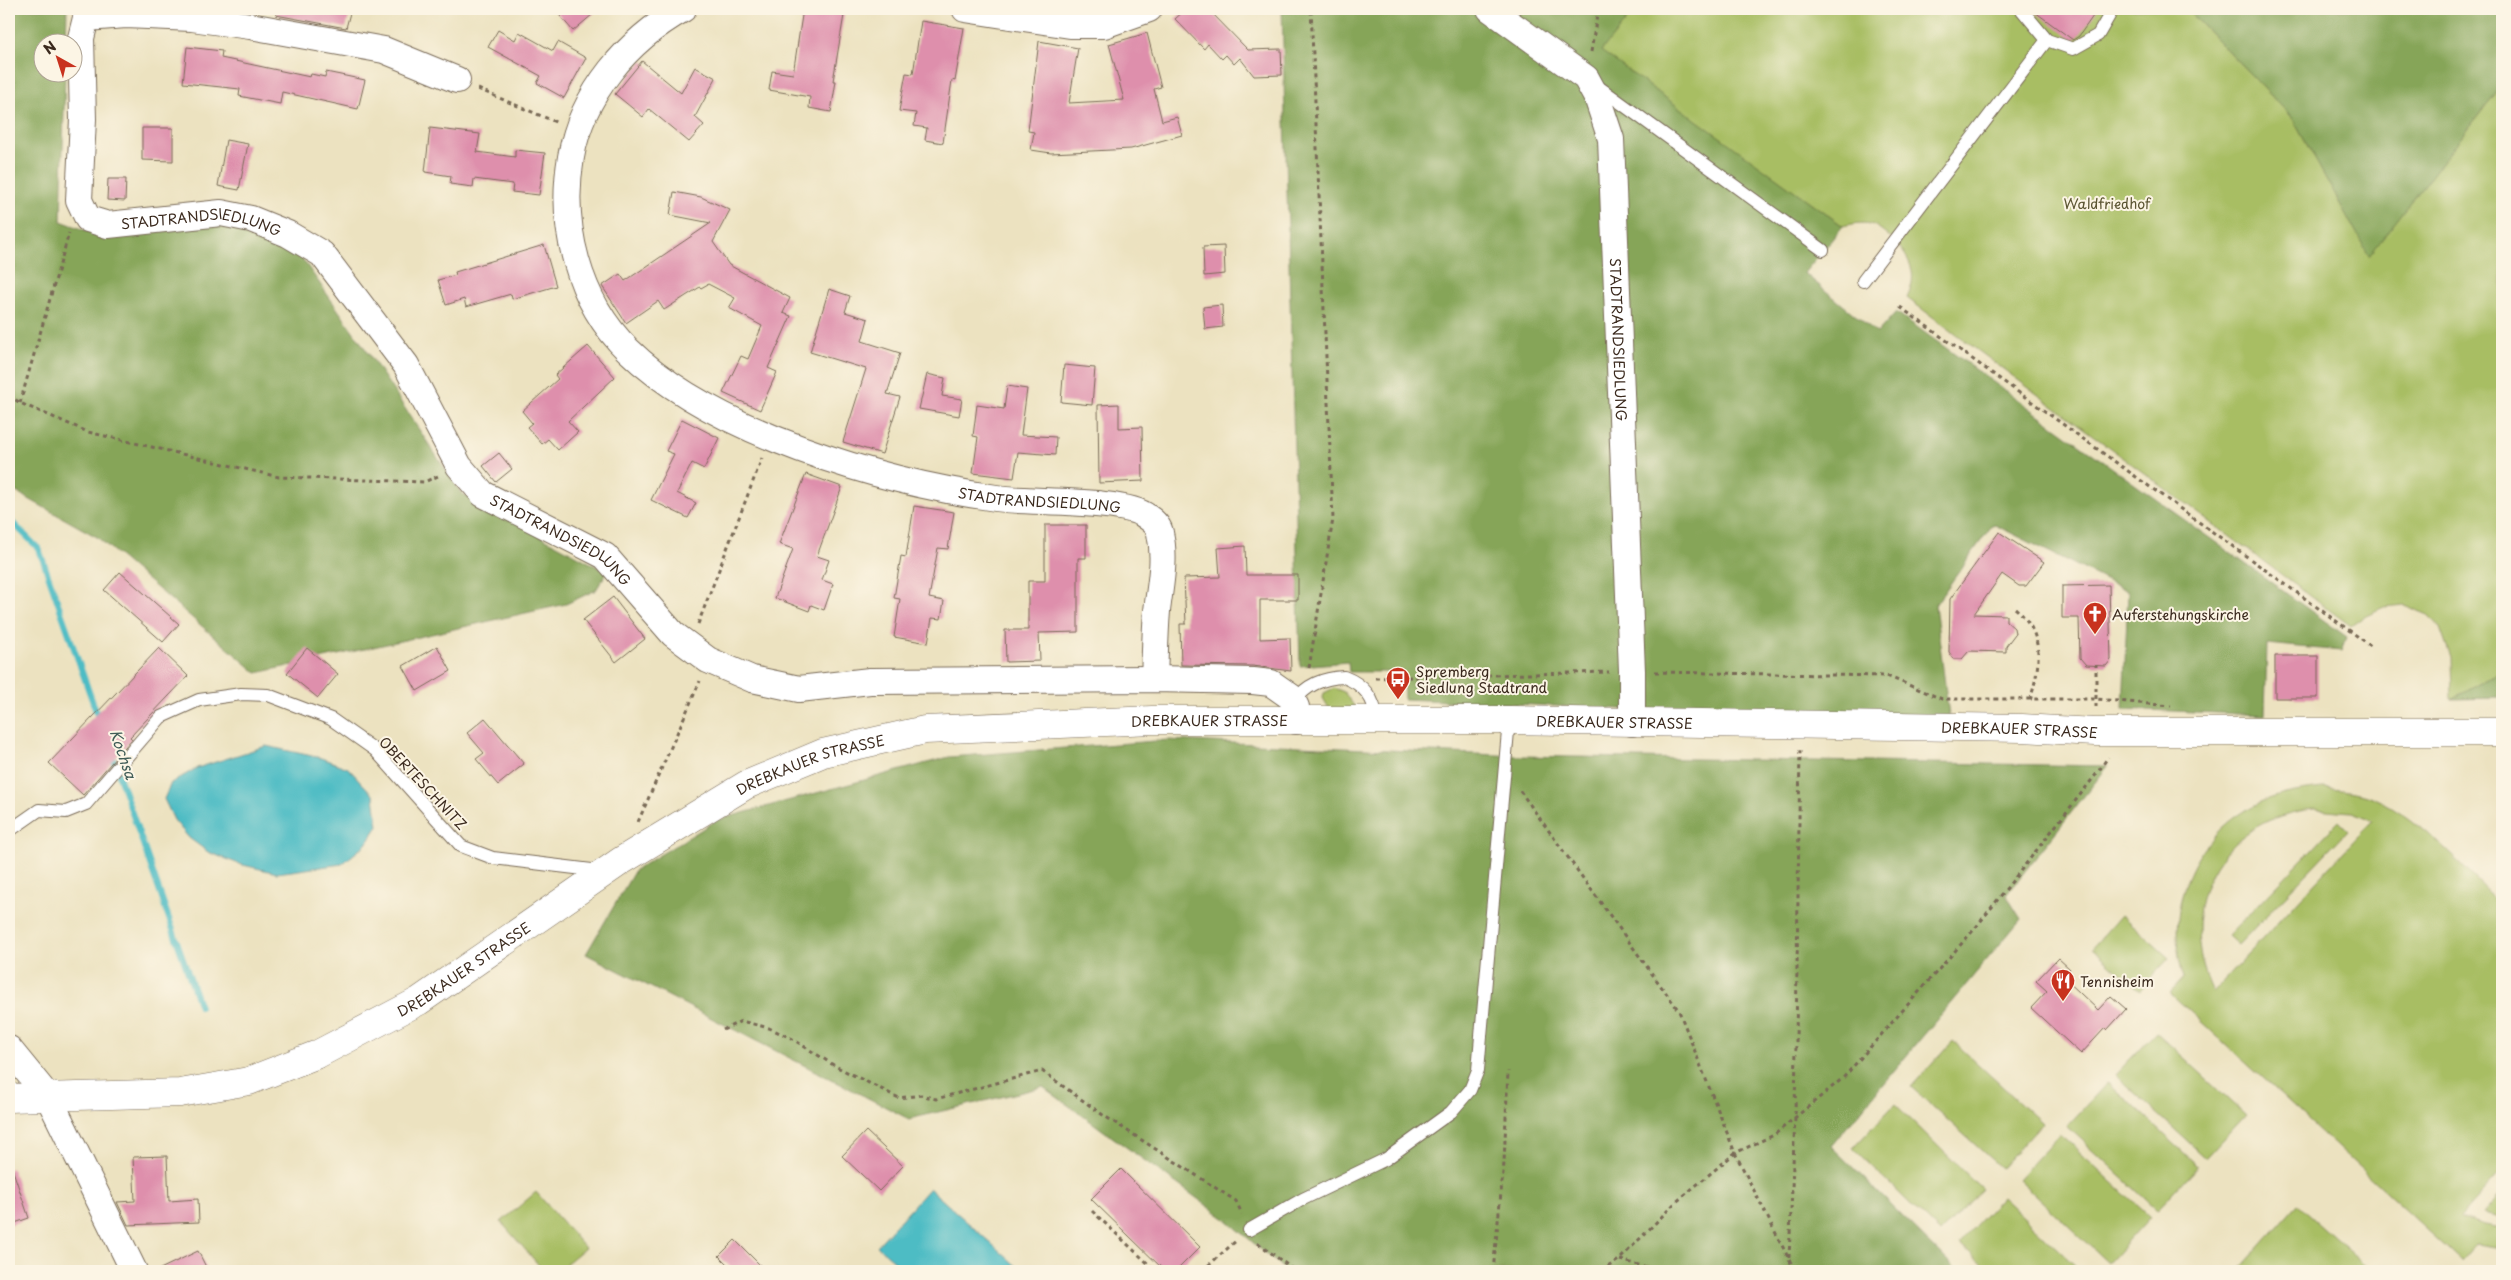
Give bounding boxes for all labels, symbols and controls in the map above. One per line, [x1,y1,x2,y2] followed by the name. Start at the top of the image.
[32,32,82,82] north arrow
[39,36,60,59] text: N
[2063,193,2152,214] park label: Waldfriedhof
[120,202,285,241] street label: STADTRANDSIEDLUNG
[1605,257,1633,422] street label: STADTRANDSIEDLUNG
[956,482,1122,517] street label: STADTRANDSIEDLUNG
[486,489,636,590] street label: STADTRANDSIEDLUNG
[2082,601,2108,635] church icon: Auferstehungskirche
[2112,604,2249,625] place label: Auferstehungskirche
[1416,661,1548,698] place label: Spremberg Siedlung Stadtrand
[1385,666,1411,700] bus stop icon: Spremberg Siedlung Stadtrand
[1131,710,1288,731] street label: DREBKAUER STRASSE
[1536,710,1693,733] street label: DREBKAUER STRASSE
[1941,716,2098,743] street label: DREBKAUER STRASSE
[105,726,143,783] water label: Kochsa
[731,729,887,800] street label: DREBKAUER STRASSE
[374,732,472,834] street label: OBERTESCHNITZ
[393,917,534,1021] street label: DREBKAUER STRASSE
[2050,968,2076,1002] restaurant icon: Tennisheim
[2080,971,2154,992] place label: Tennisheim

